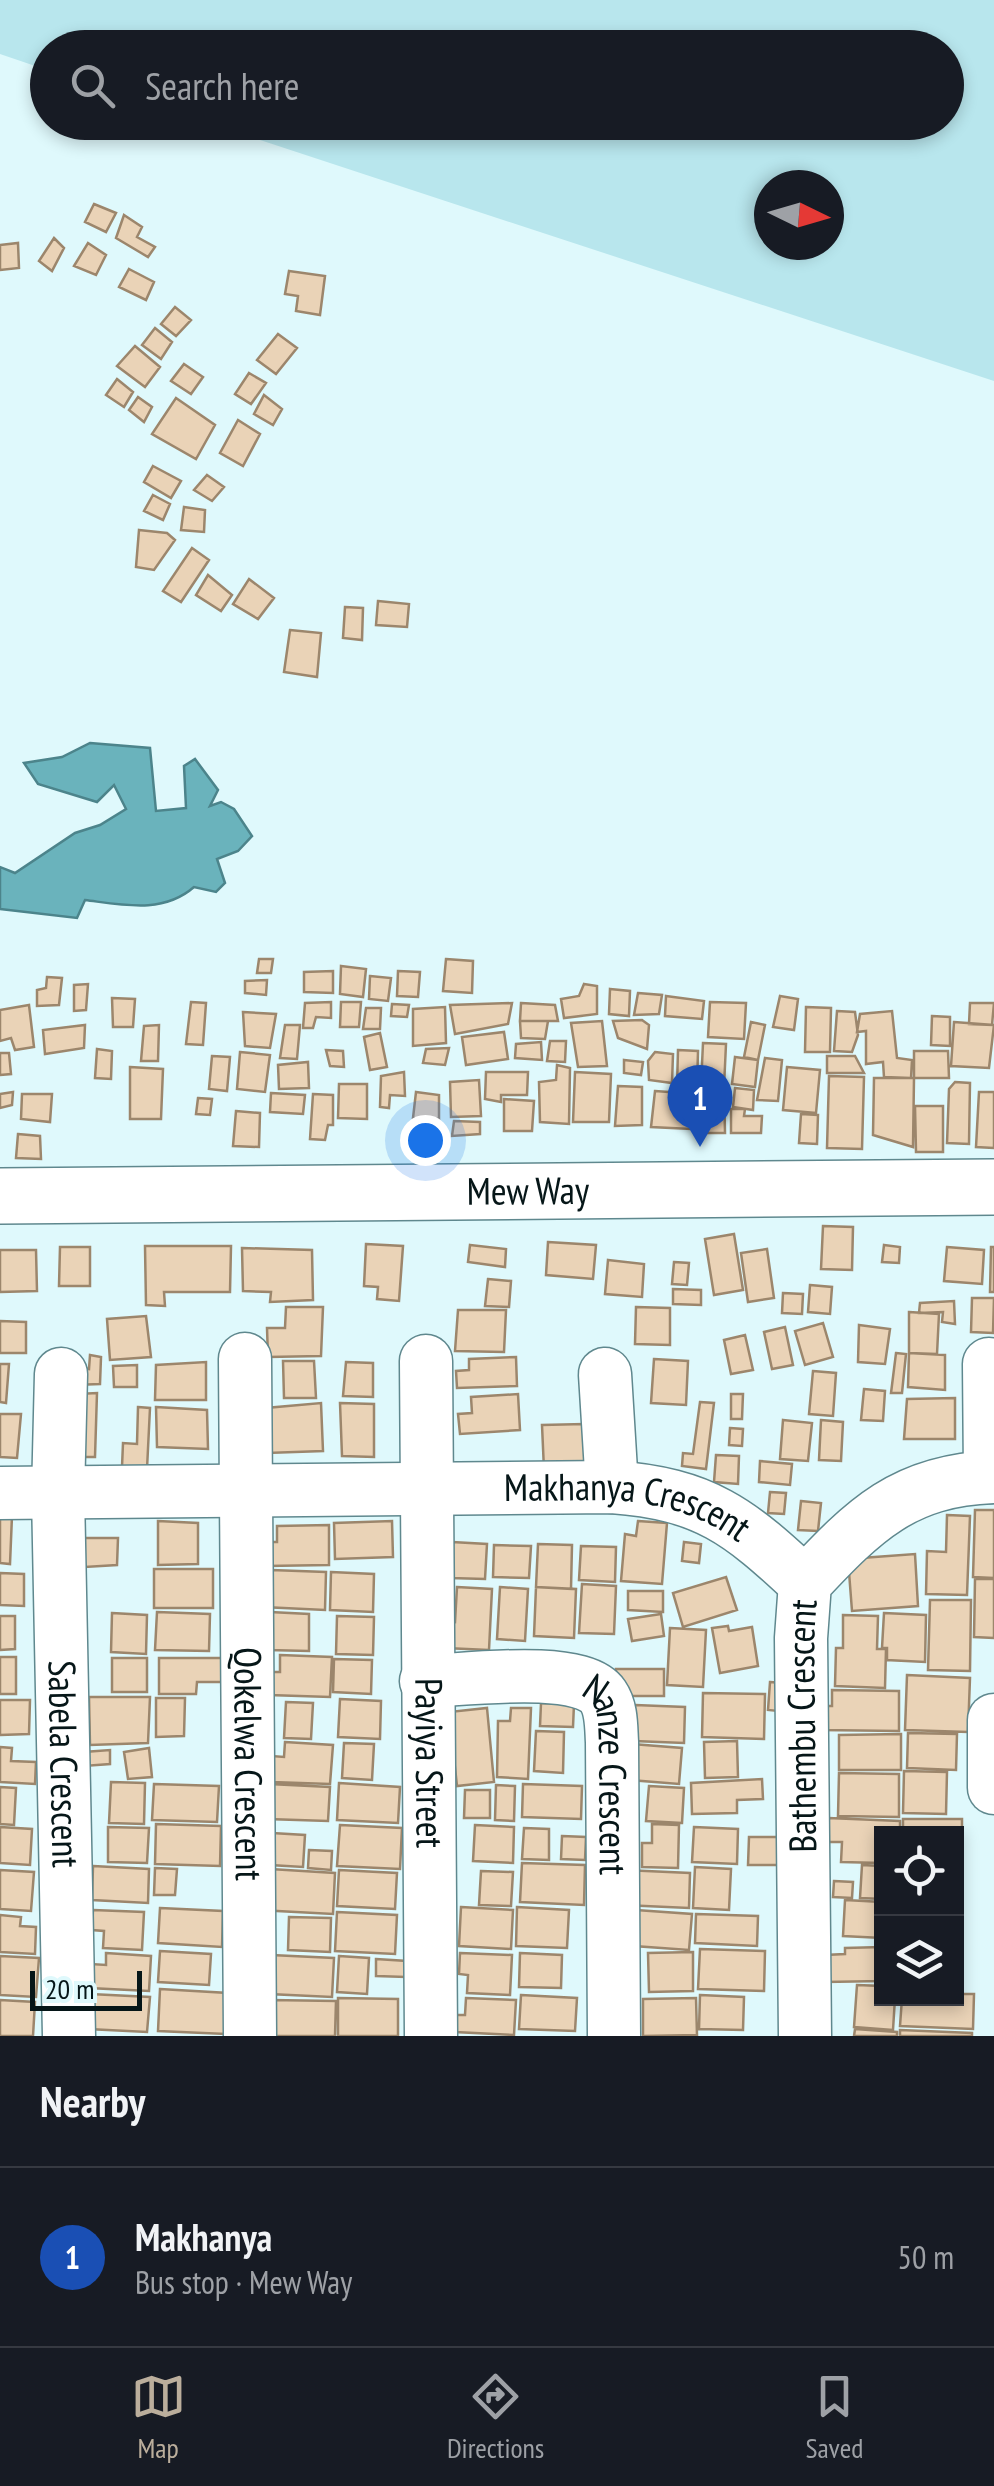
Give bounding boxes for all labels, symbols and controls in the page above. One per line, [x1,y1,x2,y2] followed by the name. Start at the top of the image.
[30,30,964,140] search box
[65,58,120,113] icon: search
[145,61,299,110] text: Search here
[754,170,844,260] north arrow
[668,1064,732,1147] pin: 1
[400,1115,451,1166] your location
[466,1165,590,1215] street label: Mew Way
[504,1461,762,1551] street label: Makhanya Crescent
[775,1597,827,1853] street label: Bathembu Crescent
[224,1647,275,1881] street label: Qokelwa Crescent
[38,1660,92,1869] street label: Sabela Crescent
[574,1662,639,1876] street label: Nanze Crescent
[405,1678,456,1849] street label: Payiya Street
[874,1826,964,2006] map controls
[874,1826,964,1916] button: locate
[874,1916,964,2006] button: layers
[30,1966,142,2010] scale bar
[45,1970,94,2007] text: 20 m
[40,2074,145,2129] text: Nearby
[135,2212,272,2261] text: Makhanya
[65,2236,80,2278] text: 1
[898,2236,954,2278] text: 50 m
[135,2261,352,2303] text: Bus stop · Mew Way
[131,2369,186,2466] tab: Map
[447,2369,544,2466] tab: Directions
[806,2369,863,2466] tab: Saved

